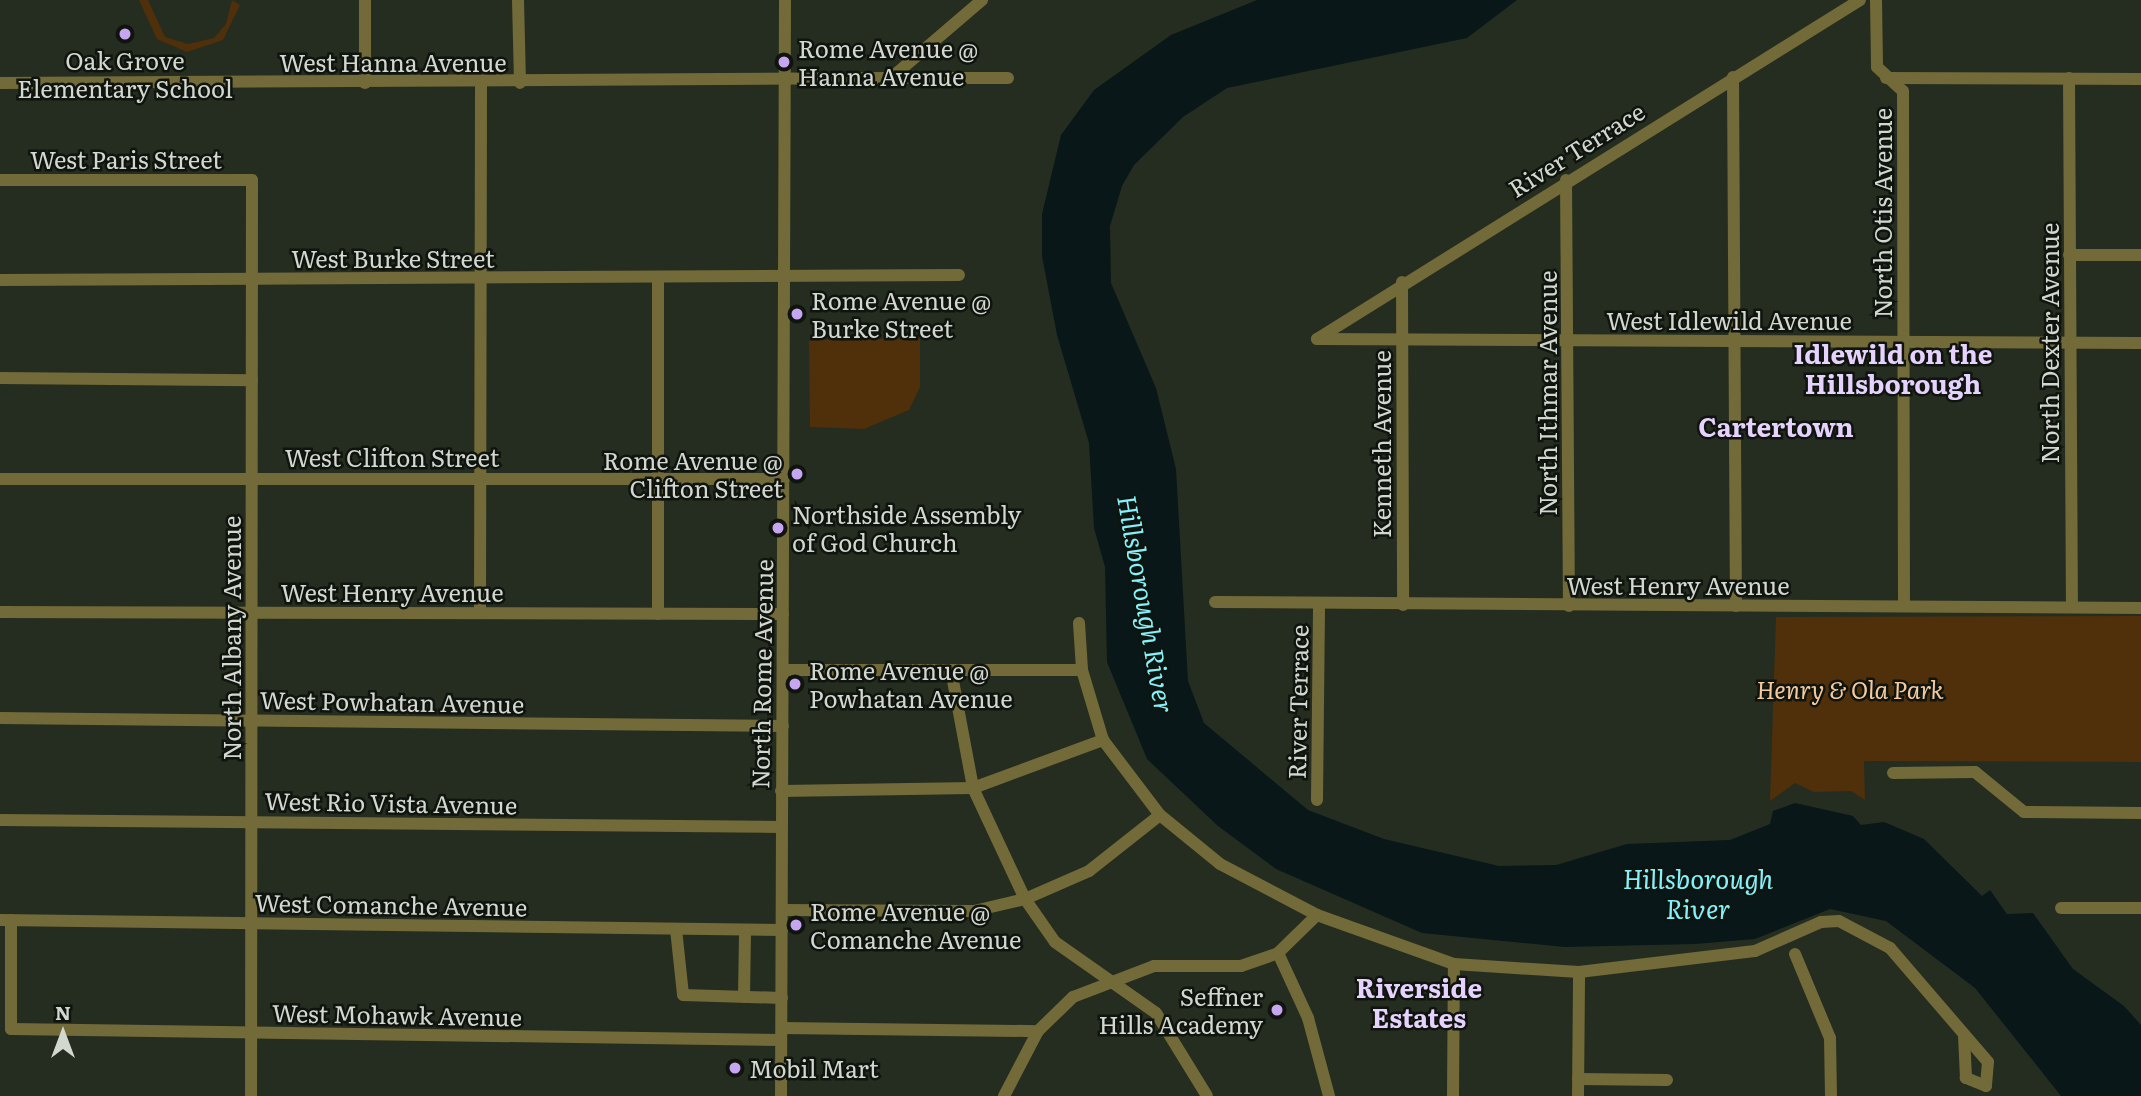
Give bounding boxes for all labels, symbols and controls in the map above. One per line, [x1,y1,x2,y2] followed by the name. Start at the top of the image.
[117,26,133,42] marker: Oak Grove Elementary School
[798,34,978,90] place label: Rome Avenue @ Hanna Avenue
[17,46,233,102] place label: Oak Grove Elementary School
[279,48,507,76] street label: West Hanna Avenue
[776,54,792,70] marker: Rome Avenue @ Hanna Avenue
[1503,96,1649,202] street label: River Terrace
[1868,108,1896,318] street label: North Otis Avenue
[30,145,222,173] street label: West Paris Street
[2035,223,2063,463] street label: North Dexter Avenue
[291,244,495,272] street label: West Burke Street
[1533,270,1561,516] street label: North Ithmar Avenue
[811,286,991,342] place label: Rome Avenue @ Burke Street
[789,306,805,322] marker: Rome Avenue @ Burke Street
[1606,306,1852,334] street label: West Idlewild Avenue
[1793,337,1993,398] district label: Idlewild on the Hillsborough
[1367,350,1395,538] street label: Kenneth Avenue
[1698,410,1854,442] district label: Cartertown
[285,443,499,471] street label: West Clifton Street
[603,446,783,502] place label: Rome Avenue @ Clifton Street
[789,466,805,482] marker: Rome Avenue @ Clifton Street
[1112,493,1182,715] water label: Hillsborough River
[792,500,1021,556] place label: Northside Assembly of God Church
[217,516,245,760] street label: North Albany Avenue
[770,520,786,536] marker: Northside Assembly of God Church
[745,559,777,789] street label: North Rome Avenue
[1566,571,1790,599] street label: West Henry Avenue
[280,578,504,606] street label: West Henry Avenue
[1281,624,1313,780] street label: River Terrace
[809,656,1013,712] place label: Rome Avenue @ Powhatan Avenue
[1756,675,1944,703] park label: Henry & Ola Park
[787,676,803,692] marker: Rome Avenue @ Powhatan Avenue
[259,684,525,718] street label: West Powhatan Avenue
[264,785,518,819] street label: West Rio Vista Avenue
[1623,862,1773,924] water label: Hillsborough River
[254,887,528,921] street label: West Comanche Avenue
[810,897,1021,953] place label: Rome Avenue @ Comanche Avenue
[788,917,804,933] marker: Rome Avenue @ Comanche Avenue
[1356,971,1482,1032] district label: Riverside Estates
[1098,982,1263,1038] place label: Seffner Hills Academy
[272,997,522,1031] street label: West Mohawk Avenue
[28,998,98,1068] north arrow
[55,998,71,1026] text: N
[1269,1002,1285,1018] marker: Seffner Hills Academy
[749,1054,879,1082] place label: Mobil Mart
[727,1060,743,1076] marker: Mobil Mart

